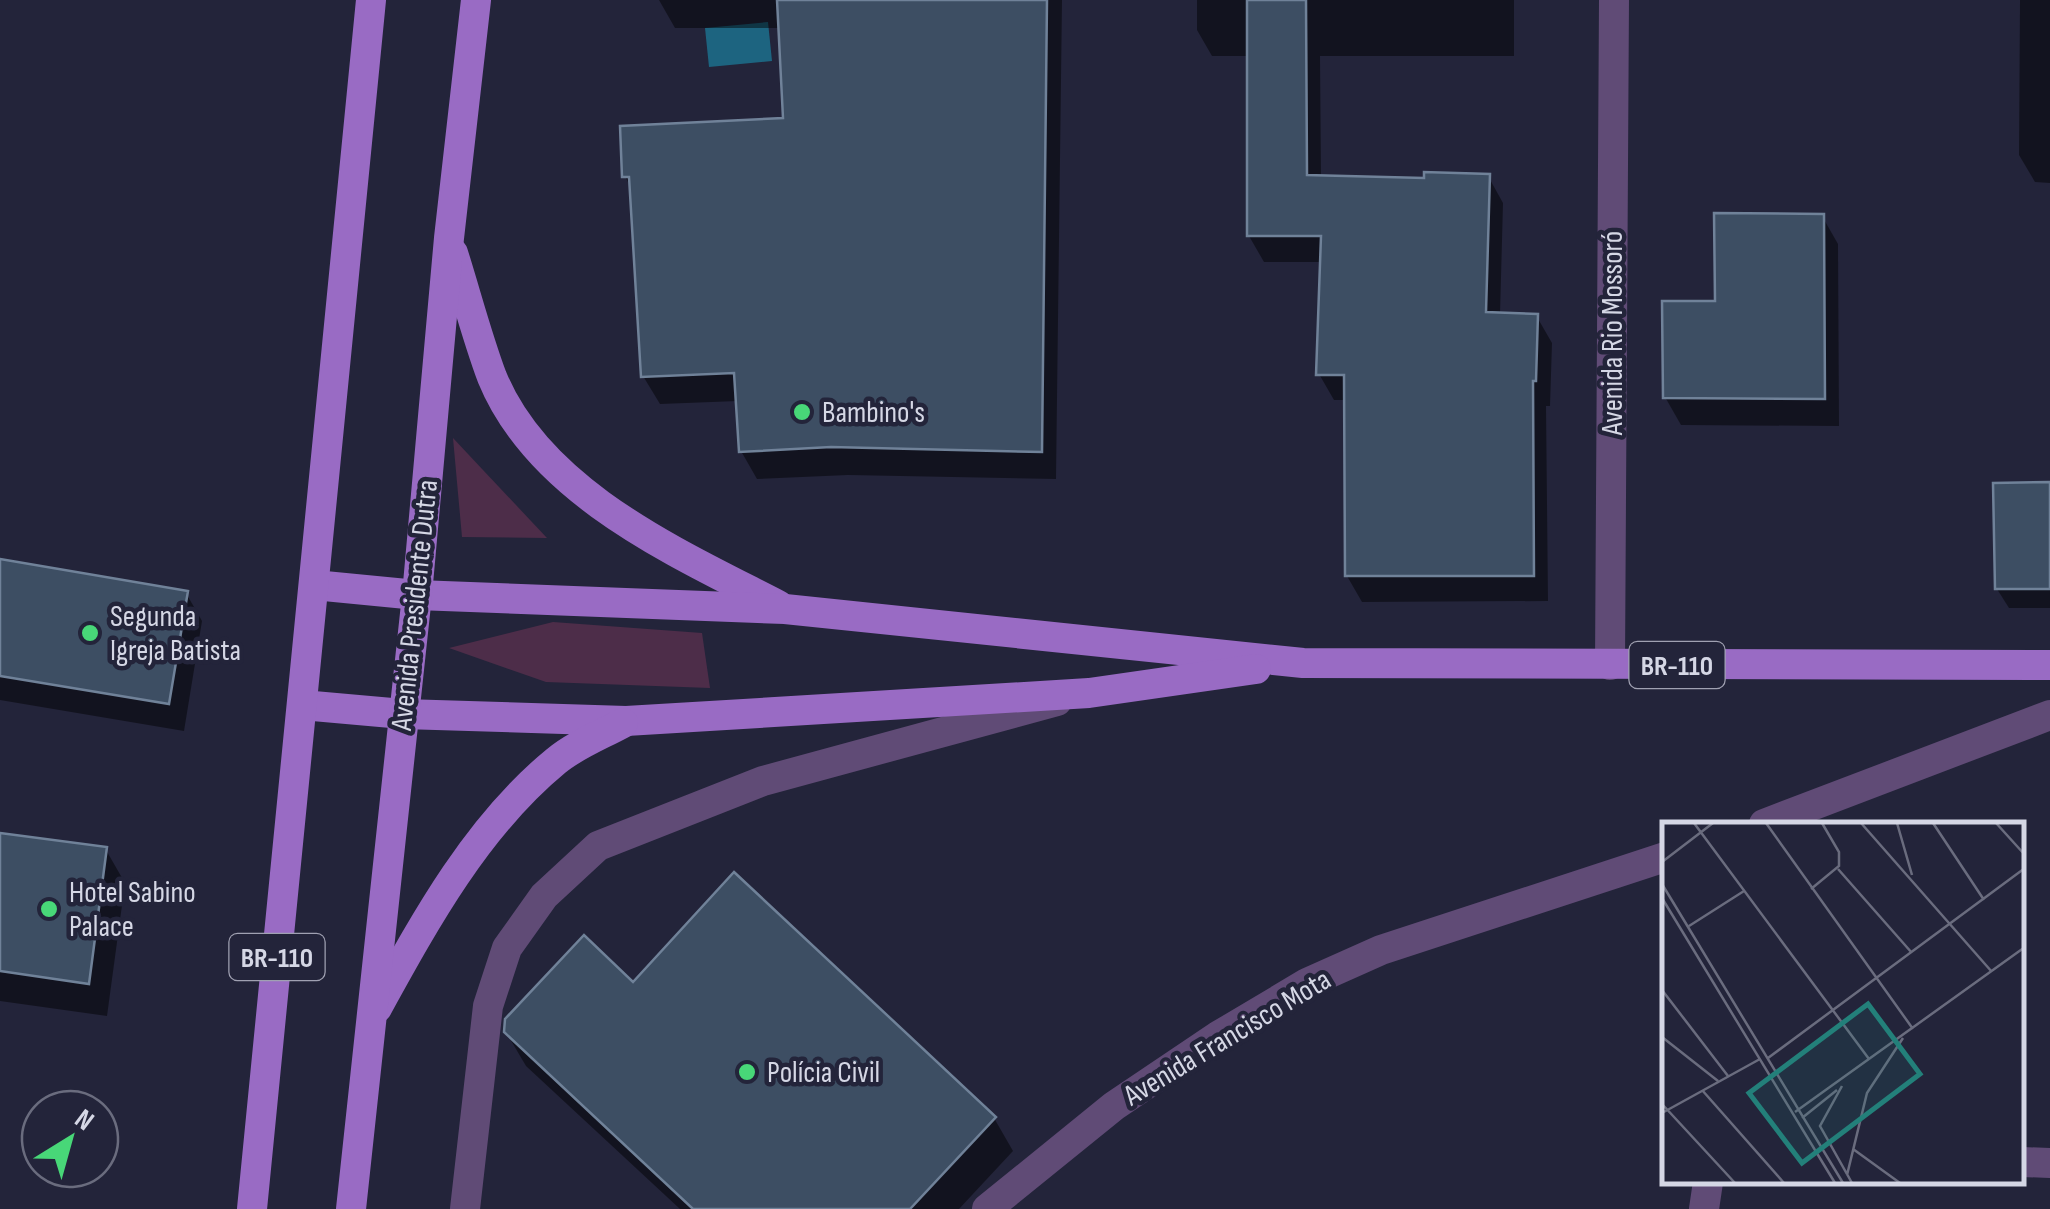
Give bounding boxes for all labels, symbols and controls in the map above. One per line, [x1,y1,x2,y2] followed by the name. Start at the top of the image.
[1595,231,1631,436] street label: Avenida Rio Mossoró
[822,395,925,431] place label: Bambino's
[791,401,813,423] marker: Bambino's
[384,478,446,733] street label: Avenida Presidente Dutra
[110,599,241,669] place label: Segunda Igreja Batista
[79,622,101,644] marker: Segunda Igreja Batista
[1630,642,1724,688] road number: BR-110
[1662,822,2025,1184] inset map
[69,875,196,945] place label: Hotel Sabino Palace
[38,898,60,920] marker: Hotel Sabino Palace
[230,934,324,980] road number: BR-110
[1117,962,1338,1114] street label: Avenida Francisco Mota
[767,1055,880,1091] place label: Polícia Civil
[736,1061,758,1083] marker: Polícia Civil
[20,1089,120,1189] north arrow
[68,1103,100,1138] text: N

